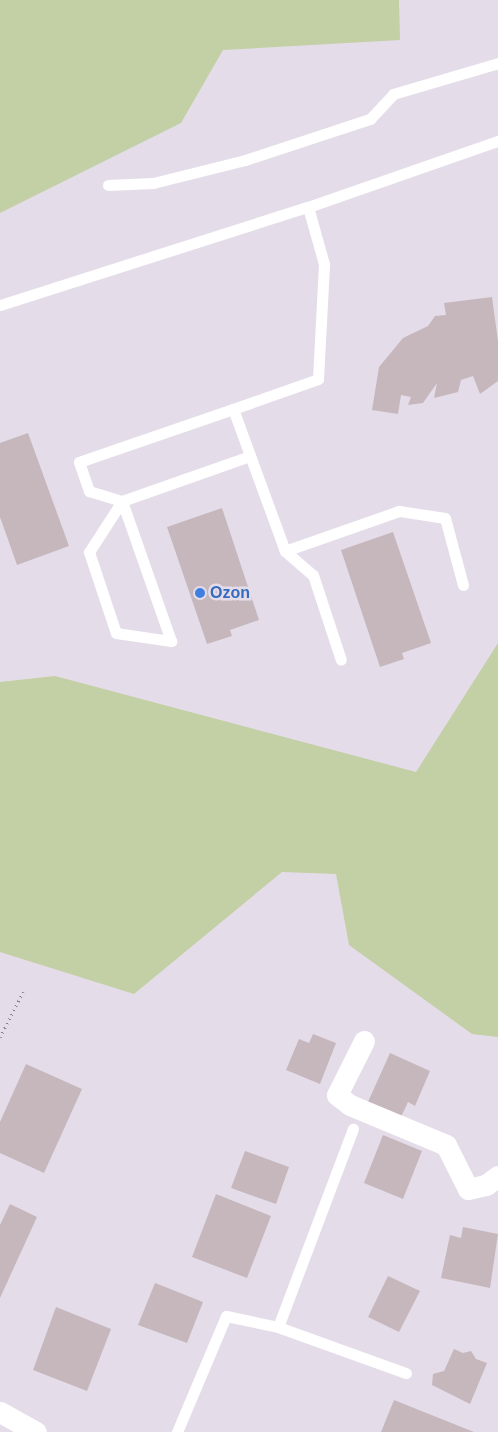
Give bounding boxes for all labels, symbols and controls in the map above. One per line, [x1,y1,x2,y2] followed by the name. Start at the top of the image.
[210,583,250,603] place label: Ozon
[194,587,206,599] marker: Ozon

